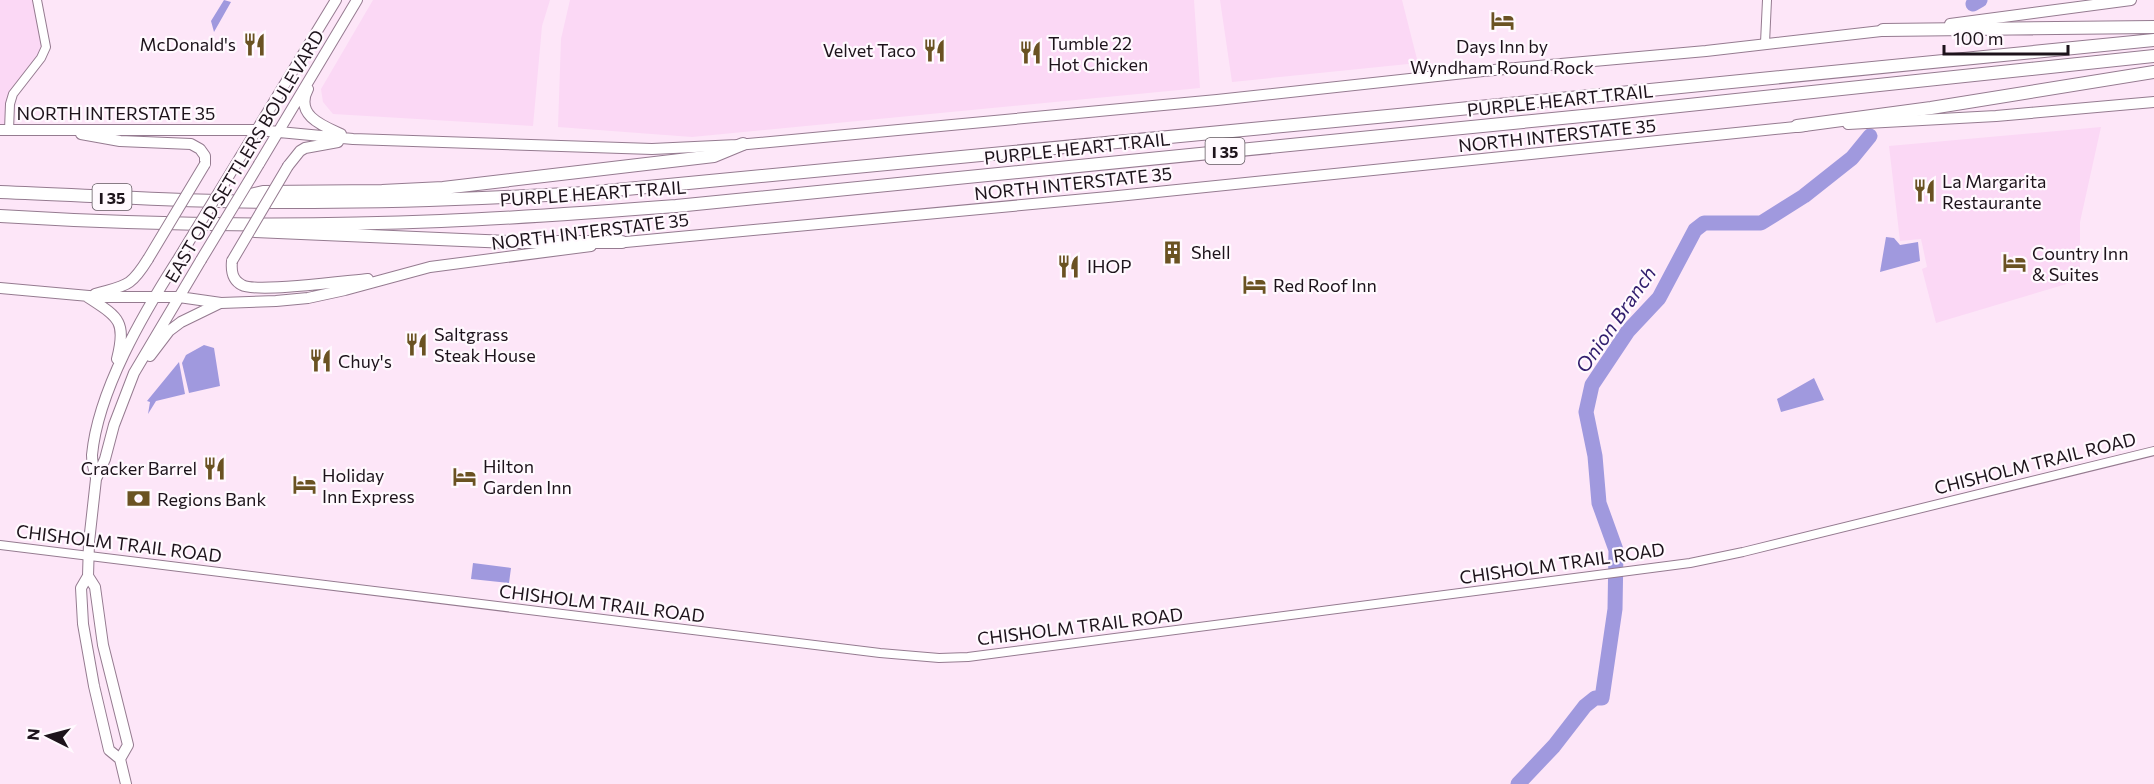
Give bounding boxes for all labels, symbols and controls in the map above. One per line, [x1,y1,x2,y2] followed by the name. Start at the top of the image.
[1489,7,1515,33] hotel icon: Days Inn by Wyndham Round Rock
[1944,18,2068,56] scale bar
[160,26,328,286] street label: EAST OLD SETTLERS BOULEVARD
[1953,27,2003,49] text: 100 m
[241,31,267,57] restaurant icon: McDonald's
[1048,32,1148,75] place label: Tumble 22 Hot Chicken
[139,33,236,55] place label: McDonald's
[1410,35,1594,78] place label: Days Inn by Wyndham Round Rock
[921,37,947,63] restaurant icon: Velvet Taco
[823,39,916,61] place label: Velvet Taco
[1017,40,1043,66] restaurant icon: Tumble 22 Hot Chicken
[1466,79,1654,121] street label: PURPLE HEART TRAIL
[17,102,215,124] street label: NORTH INTERSTATE 35
[1457,114,1657,156] street label: NORTH INTERSTATE 35
[983,127,1171,169] street label: PURPLE HEART TRAIL
[1206,138,1244,164] road number: I 35
[973,162,1173,204] street label: NORTH INTERSTATE 35
[1942,170,2046,213] place label: La Margarita Restaurante
[499,176,687,210] street label: PURPLE HEART TRAIL
[1911,178,1937,204] restaurant icon: La Margarita Restaurante
[92,184,132,210] road number: I 35
[490,208,690,254] street label: NORTH INTERSTATE 35
[1160,239,1186,265] building icon: Shell
[1191,241,1231,263] place label: Shell
[2032,242,2128,285] place label: Country Inn & Suites
[2001,250,2027,276] hotel icon: Country Inn & Suites
[1056,253,1082,279] restaurant icon: IHOP
[1087,255,1132,277] place label: IHOP
[1570,261,1660,377] water label: Onion Branch
[1242,272,1268,298] hotel icon: Red Roof Inn
[1273,274,1377,296] place label: Red Roof Inn
[434,323,536,366] place label: Saltgrass Steak House
[403,331,429,357] restaurant icon: Saltgrass Steak House
[307,348,333,374] restaurant icon: Chuy's
[338,350,392,372] place label: Chuy's
[1932,427,2138,499] street label: CHISHOLM TRAIL ROAD
[202,455,228,481] restaurant icon: Cracker Barrel
[483,455,572,498] place label: Hilton Garden Inn
[81,457,197,479] place label: Cracker Barrel
[452,463,478,489] hotel icon: Hilton Garden Inn
[322,464,415,507] place label: Holiday Inn Express
[291,472,317,498] hotel icon: Holiday Inn Express
[126,486,152,512] bank icon: Regions Bank
[157,488,266,510] place label: Regions Bank
[15,519,223,567] street label: CHISHOLM TRAIL ROAD
[1458,538,1666,588] street label: CHISHOLM TRAIL ROAD
[498,579,706,627] street label: CHISHOLM TRAIL ROAD
[976,602,1184,650] street label: CHISHOLM TRAIL ROAD
[18,706,78,766] north arrow
[23,727,43,741] text: N

